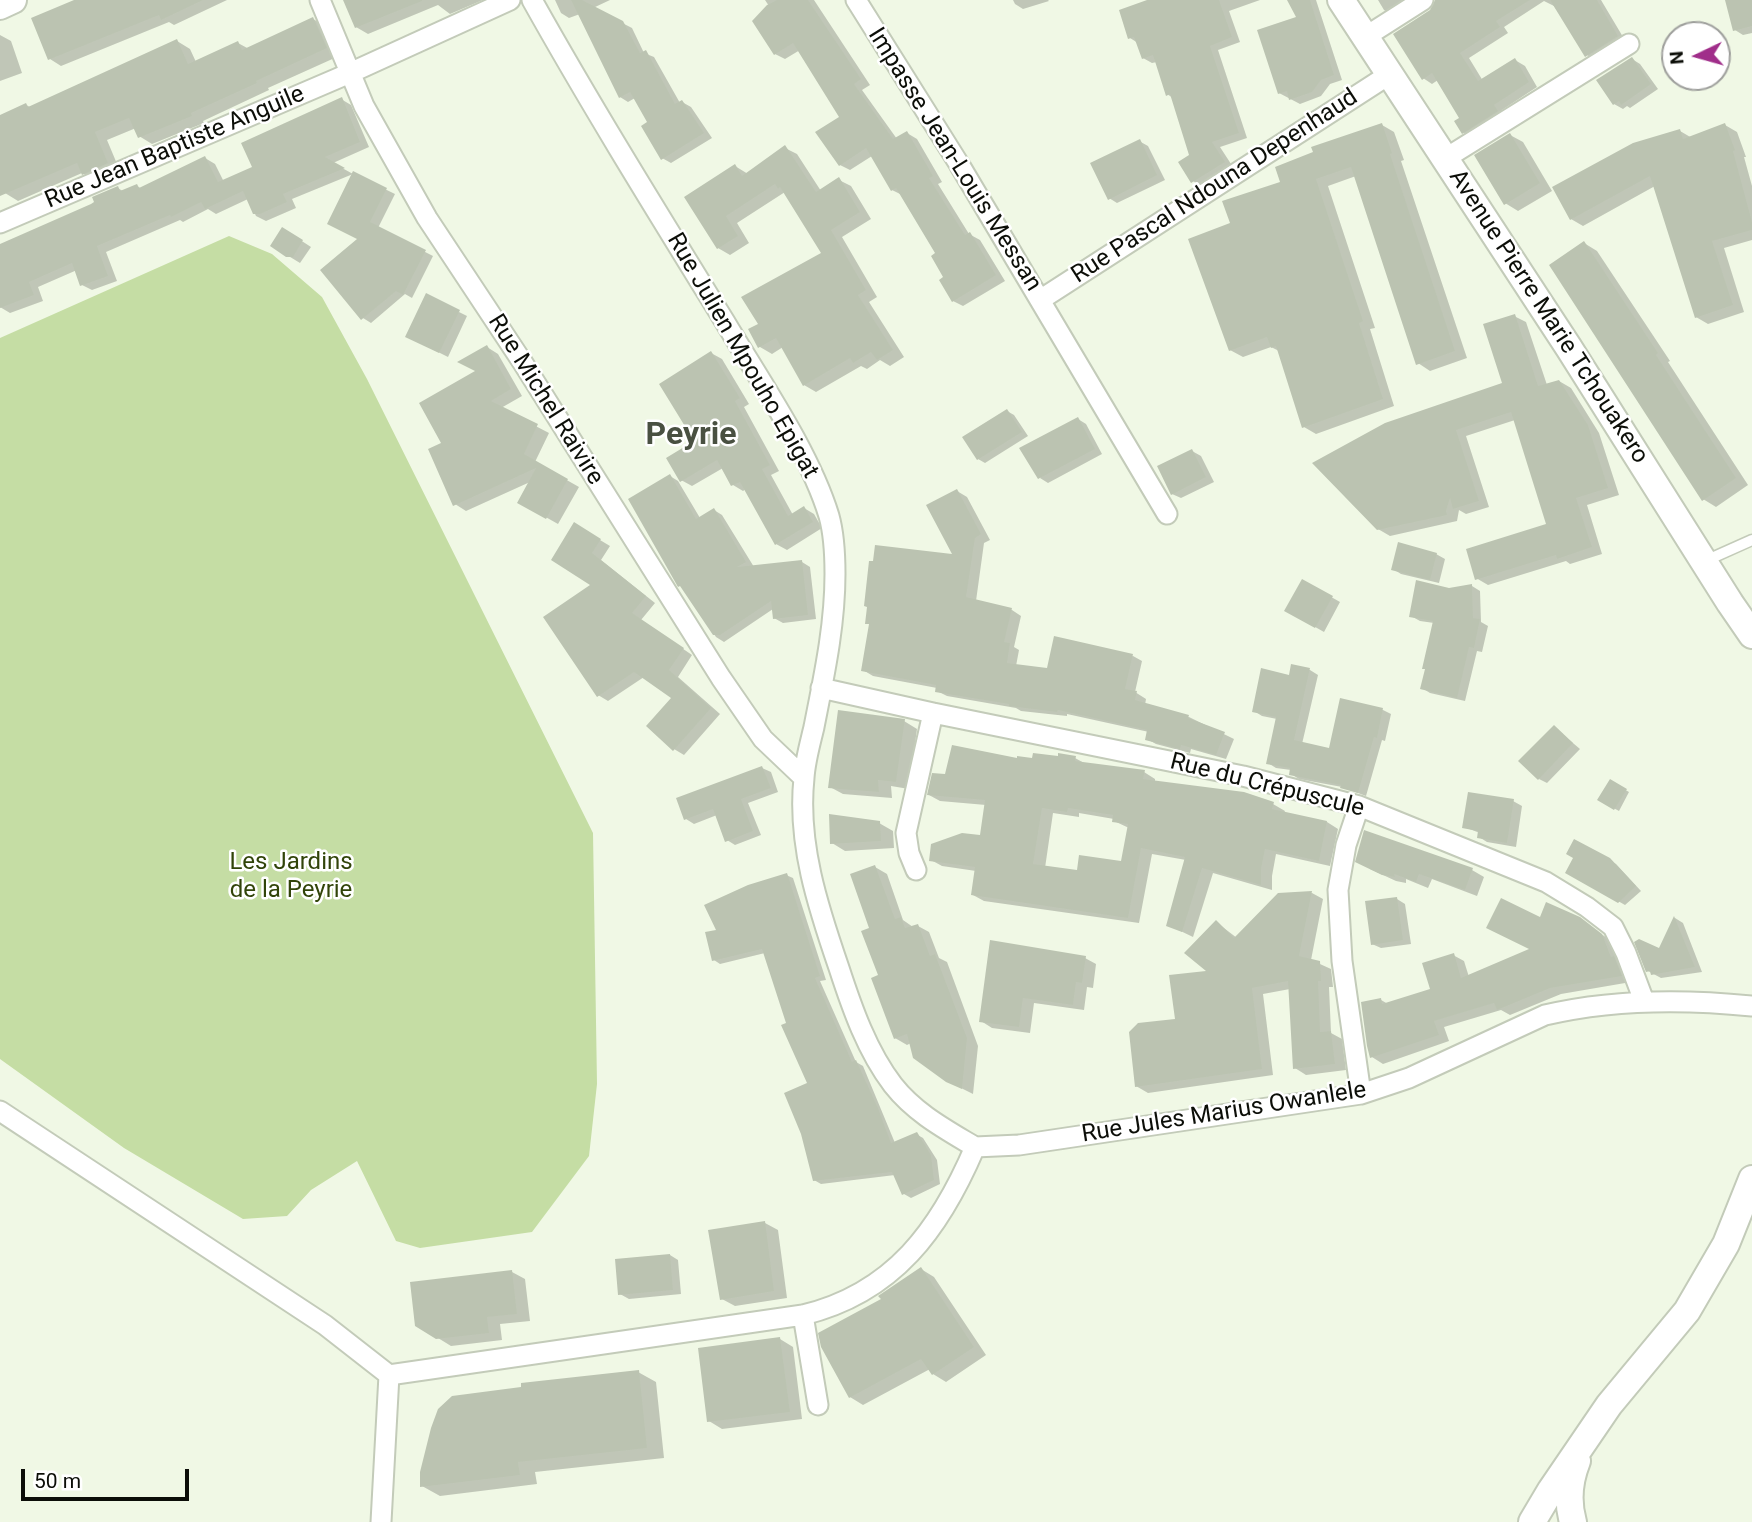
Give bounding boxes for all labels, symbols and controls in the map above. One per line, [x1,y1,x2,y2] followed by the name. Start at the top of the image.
[1661,21,1731,91] north arrow
[861,23,1047,297] street label: Impasse Jean-Louis Messan
[1665,50,1689,65] text: N
[41,80,309,216] street label: Rue Jean Baptiste Anguile
[1067,84,1363,290] street label: Rue Pascal Ndouna Depenhaud
[1442,165,1654,469] street label: Avenue Pierre Marie Tchouakero
[660,228,824,484] street label: Rue Julien Mpouho Epigat
[481,309,609,491] street label: Rue Michel Raivire
[645,417,737,455] district label: Peyrie
[1167,748,1367,824] street label: Rue du Crépuscule
[229,849,353,905] park label: Les Jardins de la Peyrie
[1080,1076,1368,1150] street label: Rue Jules Marius Owanlele
[24,1456,192,1500] scale bar
[34,1469,81,1493] text: 50 m

